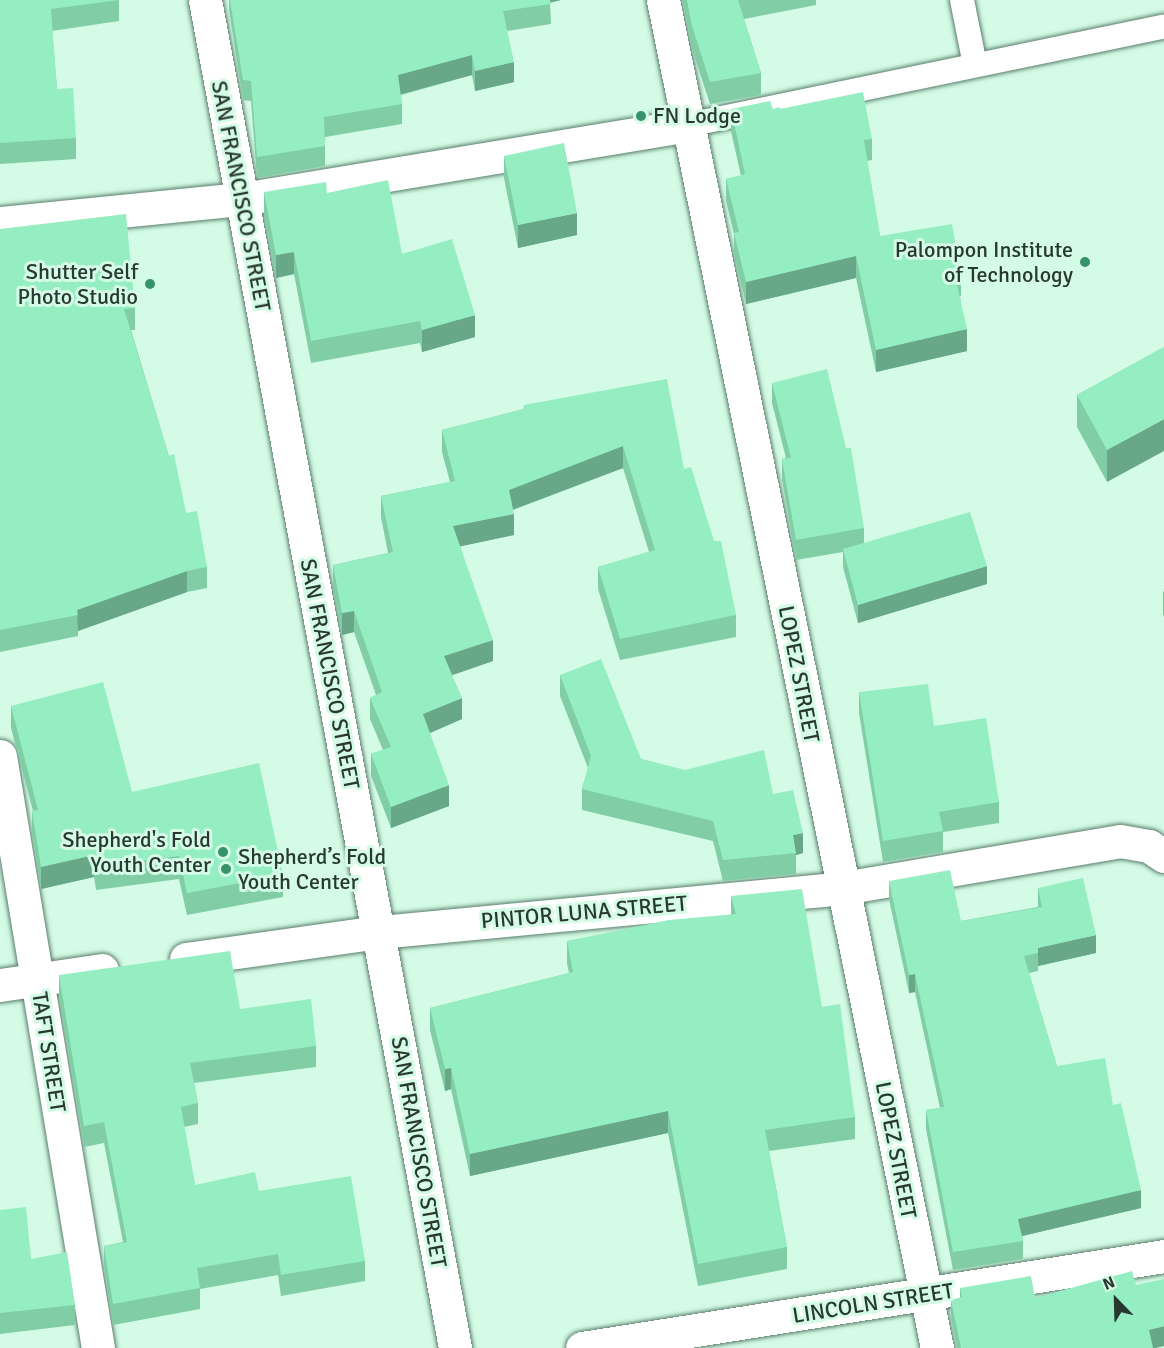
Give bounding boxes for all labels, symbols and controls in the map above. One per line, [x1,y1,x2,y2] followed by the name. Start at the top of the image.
[206,79,276,313] street label: SAN FRANCISCO STREET
[653,103,741,129] place label: FN Lodge
[634,109,648,123] marker: FN Lodge
[895,236,1073,288] place label: Palompon Institute of Technology
[1078,255,1092,269] marker: Palompon Institute of Technology
[18,258,138,310] place label: Shutter Self Photo Studio
[143,277,157,291] marker: Shutter Self Photo Studio
[295,557,365,791] street label: SAN FRANCISCO STREET
[773,603,825,745] street label: LOPEZ STREET
[62,826,211,878] place label: Shepherd's Fold Youth Center
[238,843,386,894] place label: Shepherd’s Fold Youth Center
[216,845,230,859] marker: Shepherd's Fold Youth Center
[219,862,233,876] marker: Shepherd’s Fold Youth Center
[480,890,688,934] street label: PINTOR LUNA STREET
[26,990,72,1114] street label: TAFT STREET
[386,1034,452,1270] street label: SAN FRANCISCO STREET
[870,1079,922,1221] street label: LOPEZ STREET
[1086,1270,1146,1330] north arrow
[1100,1272,1118,1295] text: N
[791,1277,955,1329] street label: LINCOLN STREET

